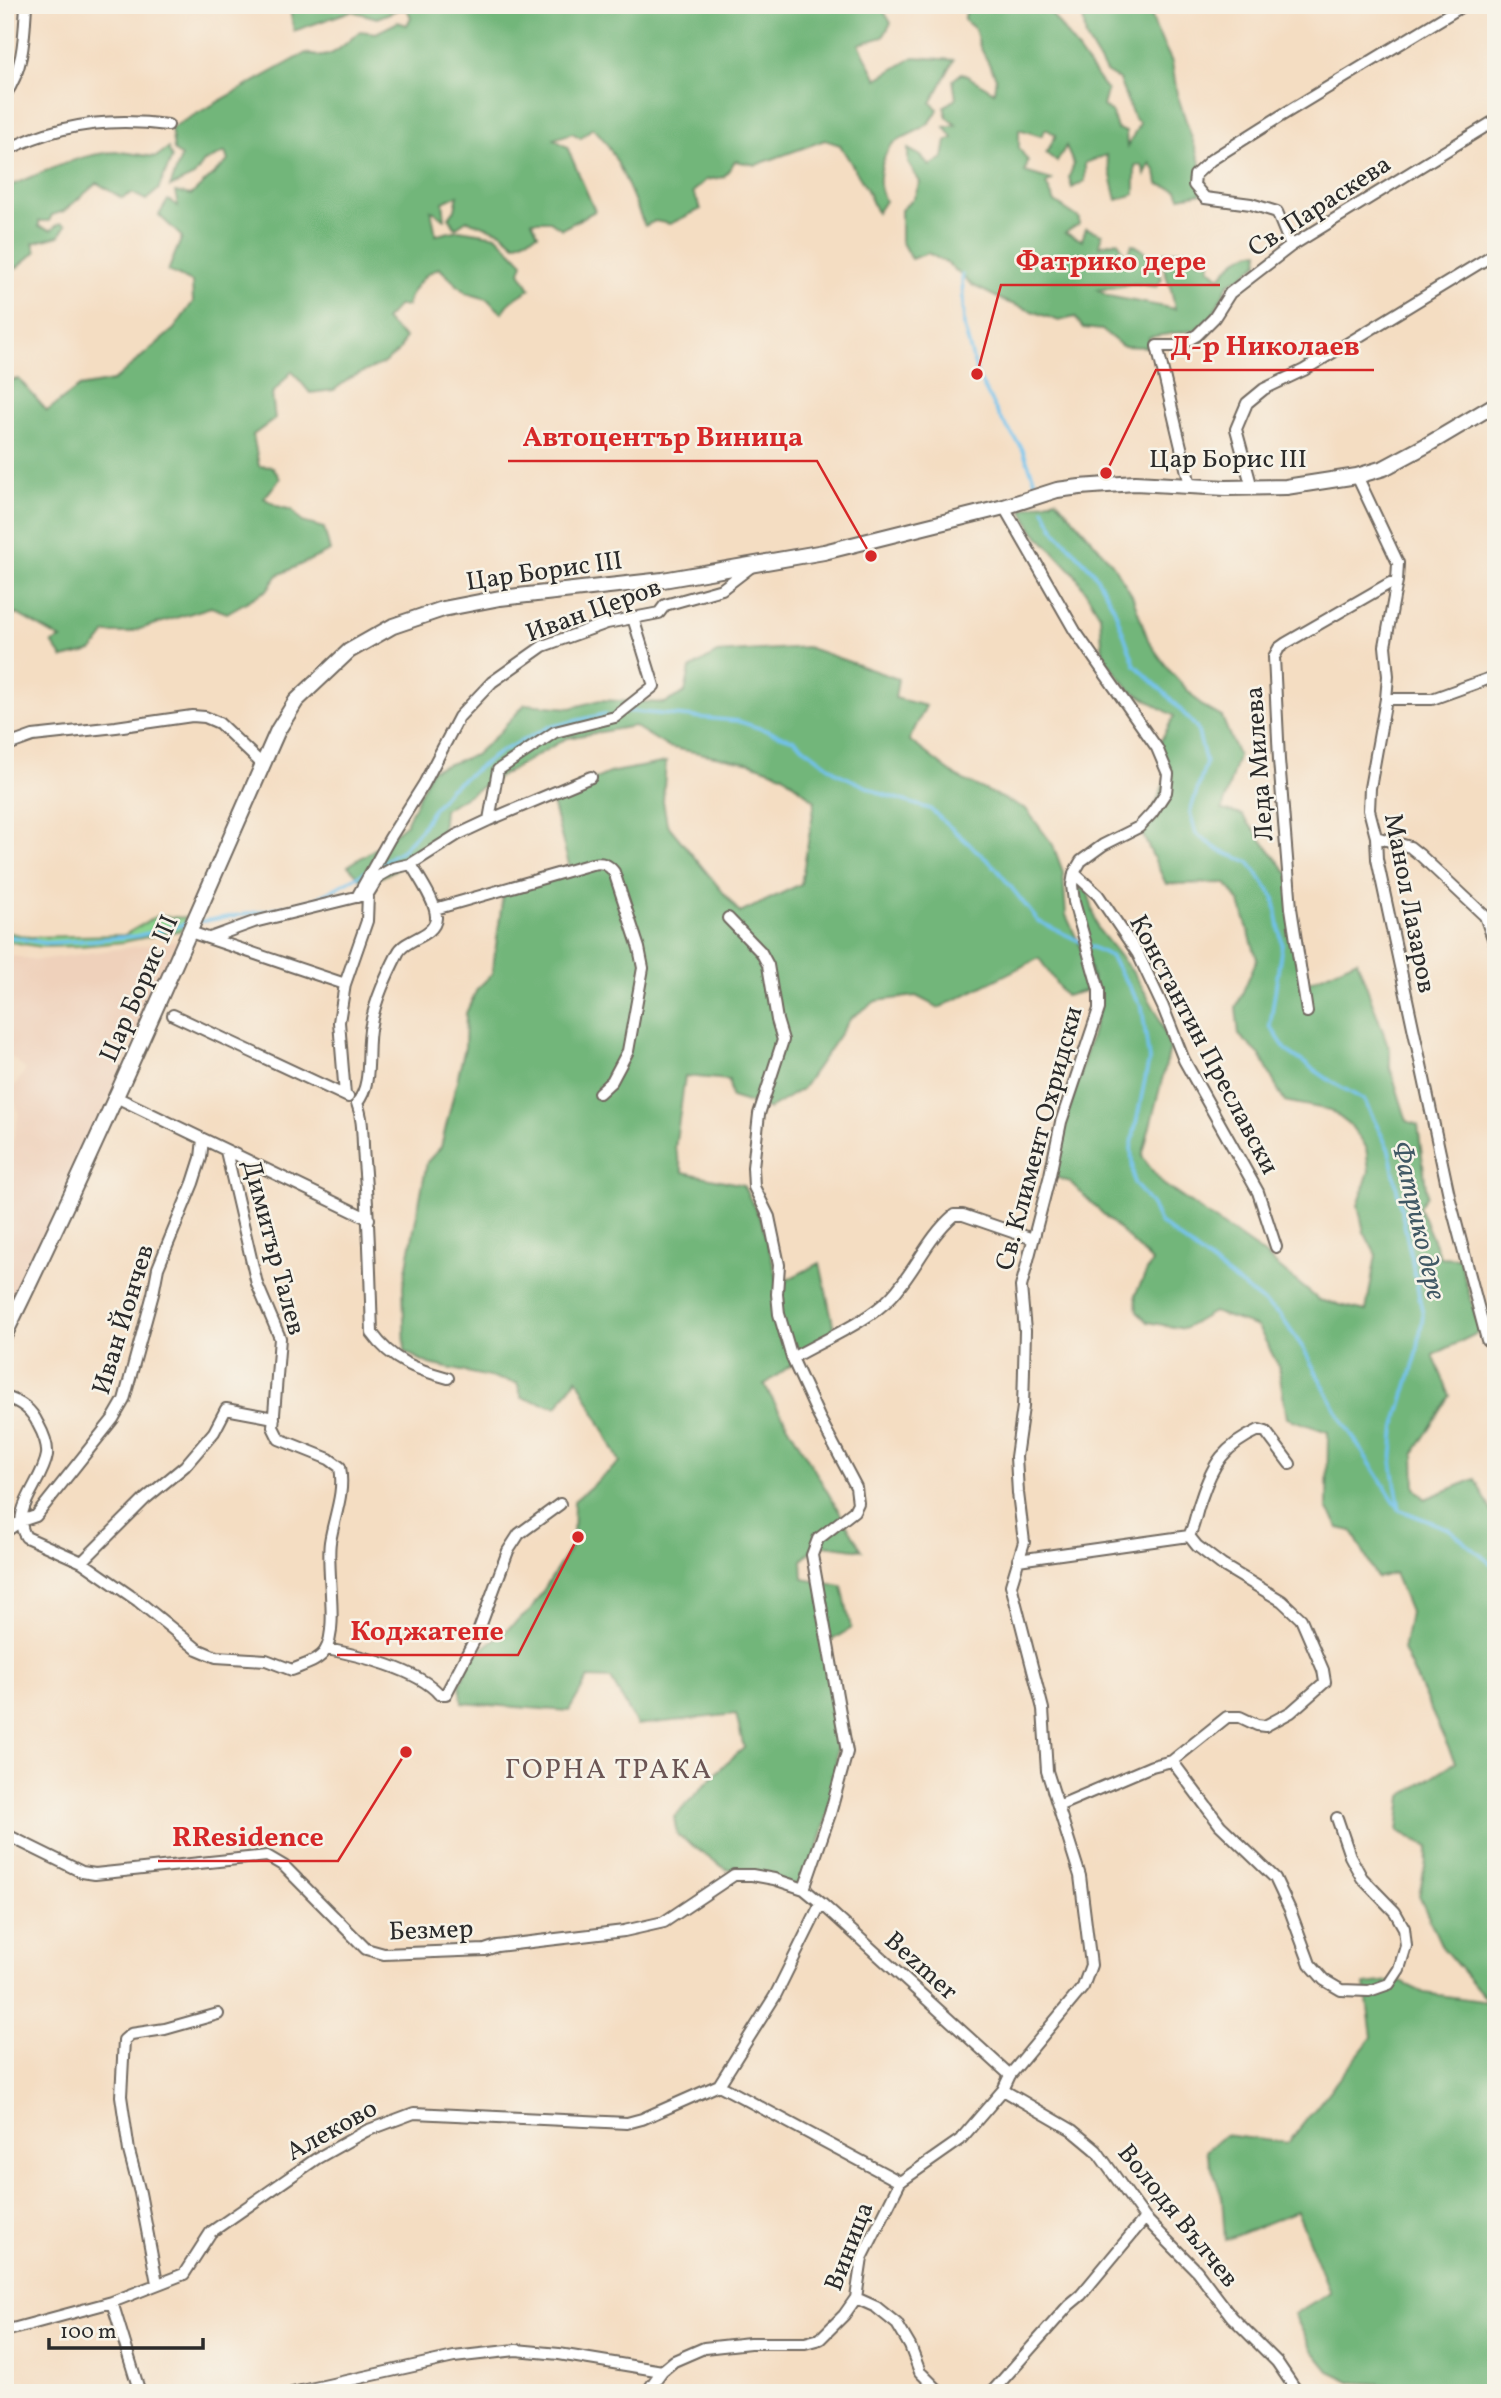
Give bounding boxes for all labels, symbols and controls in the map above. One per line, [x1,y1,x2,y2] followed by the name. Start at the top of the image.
[1241,147,1399,266] street label: Св. Параскева
[1001,236,1220,285] callout: Фатрико дере
[1016,243,1206,282] text: Фатрико дере
[1156,321,1374,370] callout: Д-р Николаев
[1170,328,1360,367] text: Д-р Николаев
[508,412,817,461] callout: Автоцентър Виница
[523,419,803,458] text: Автоцентър Виница
[1149,442,1307,478] street label: Цар Борис III
[464,543,625,601] street label: Цар Борис III
[521,570,666,652] street label: Иван Церов
[1237,685,1283,843] street label: Леда Милева
[1374,811,1444,996] street label: Манол Лазаров
[91,909,188,1068] street label: Цар Борис III
[1119,909,1287,1181] street label: Константин Преславски
[987,1002,1093,1275] street label: Св. Климент Охридски
[1380,1137,1455,1304] water label: Фатрико дере
[232,1156,314,1339] street label: Димитър Талев
[84,1240,164,1399] street label: Иван Йончев
[337,1606,518,1655] callout: Коджатепе
[350,1613,504,1652] text: Коджатепе
[505,1751,713,1790] district label: ГОРНА ТРАКА
[158,1812,338,1861] callout: RResidence
[172,1819,324,1858] text: RResidence
[388,1912,474,1950] street label: Безмер
[876,1924,965,2009] street label: Bezmer
[280,2091,384,2171] street label: Алеково
[1108,2137,1247,2296] street label: Володя Вълчев
[816,2197,883,2296] street label: Виница
[49,2307,203,2351] scale bar
[60,2318,117,2347] text: 100 m

